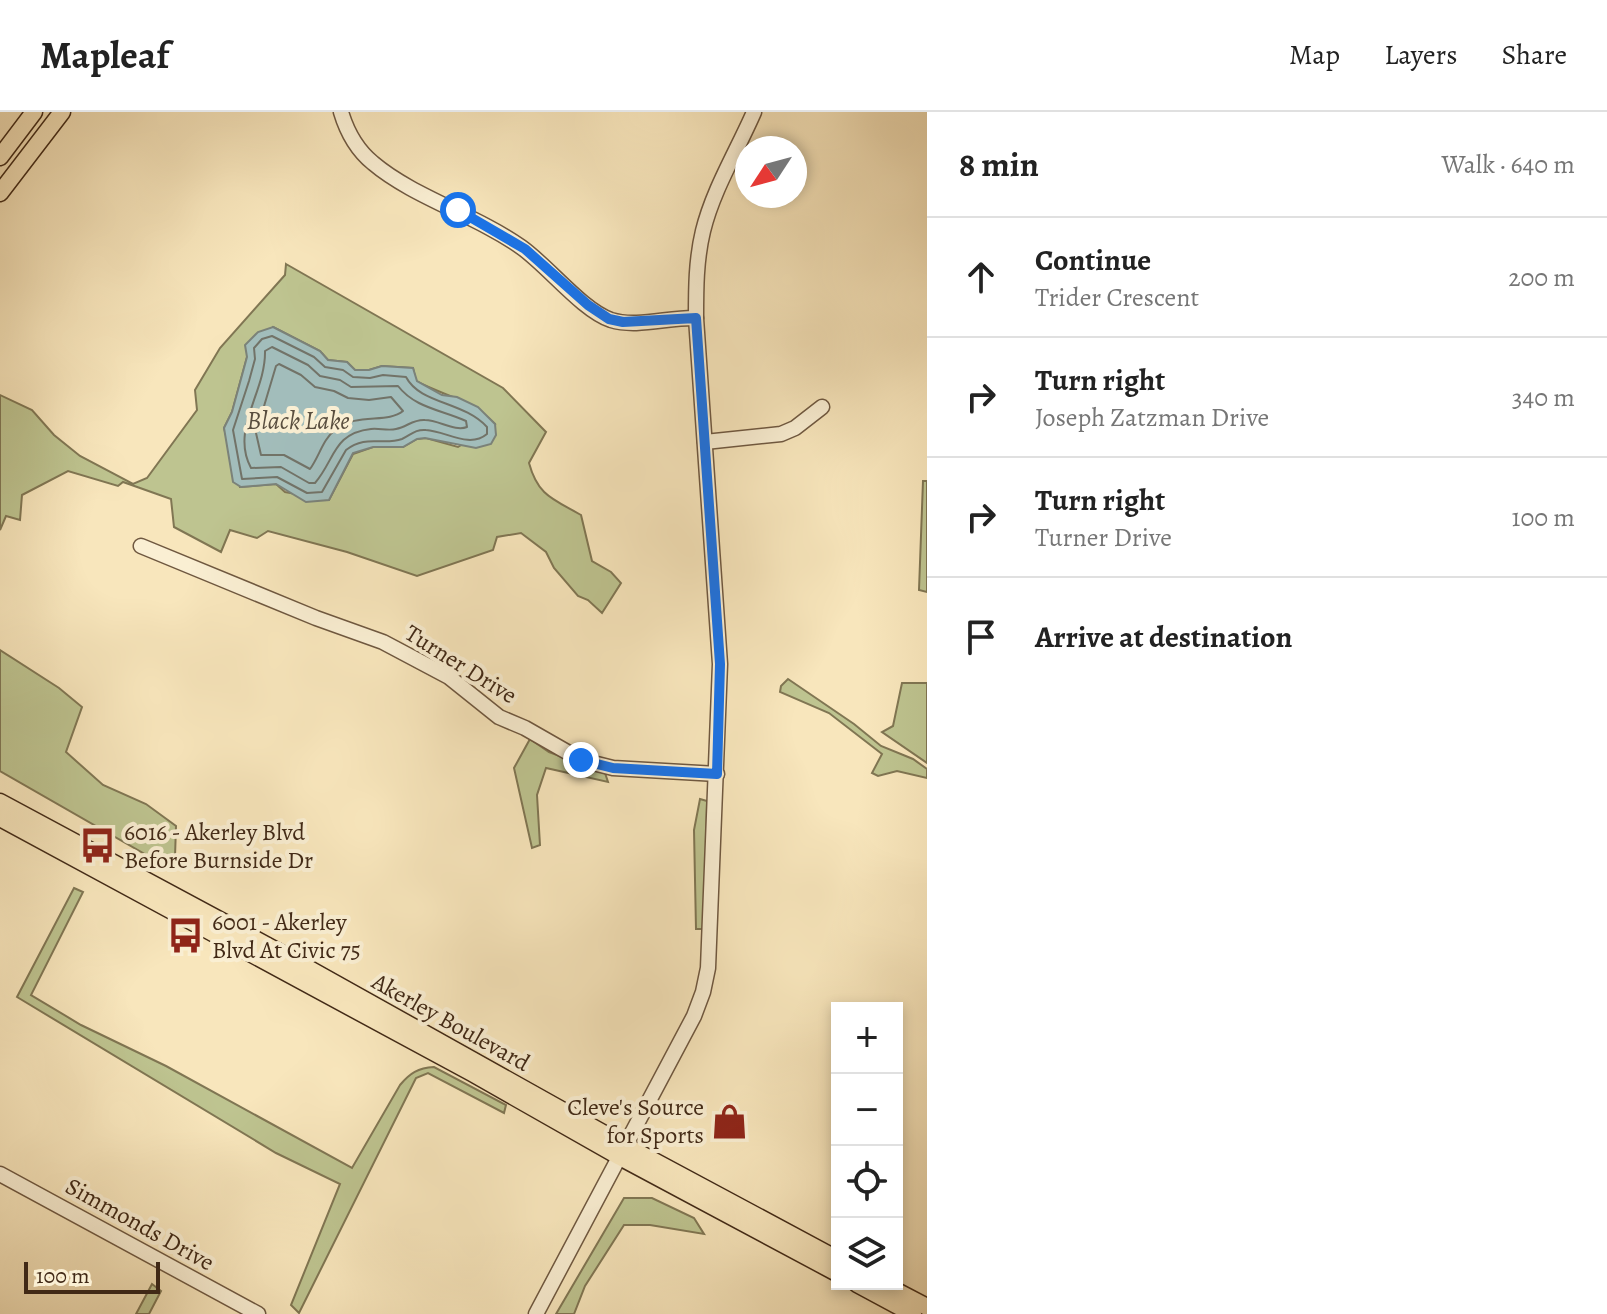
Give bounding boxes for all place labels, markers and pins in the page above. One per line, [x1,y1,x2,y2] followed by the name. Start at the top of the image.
[124,816,313,876] place label: 6016 - Akerley Blvd Before Burnside Dr
[79,827,117,865] bus stop icon: 6016 - Akerley Blvd Before Burnside Dr
[212,906,361,966] place label: 6001 - Akerley Blvd At Civic 75
[167,917,205,955] bus stop icon: 6001 - Akerley Blvd At Civic 75
[567,1091,704,1151] place label: Cleve's Source for Sports
[711,1102,749,1140] shop icon: Cleve's Source for Sports

